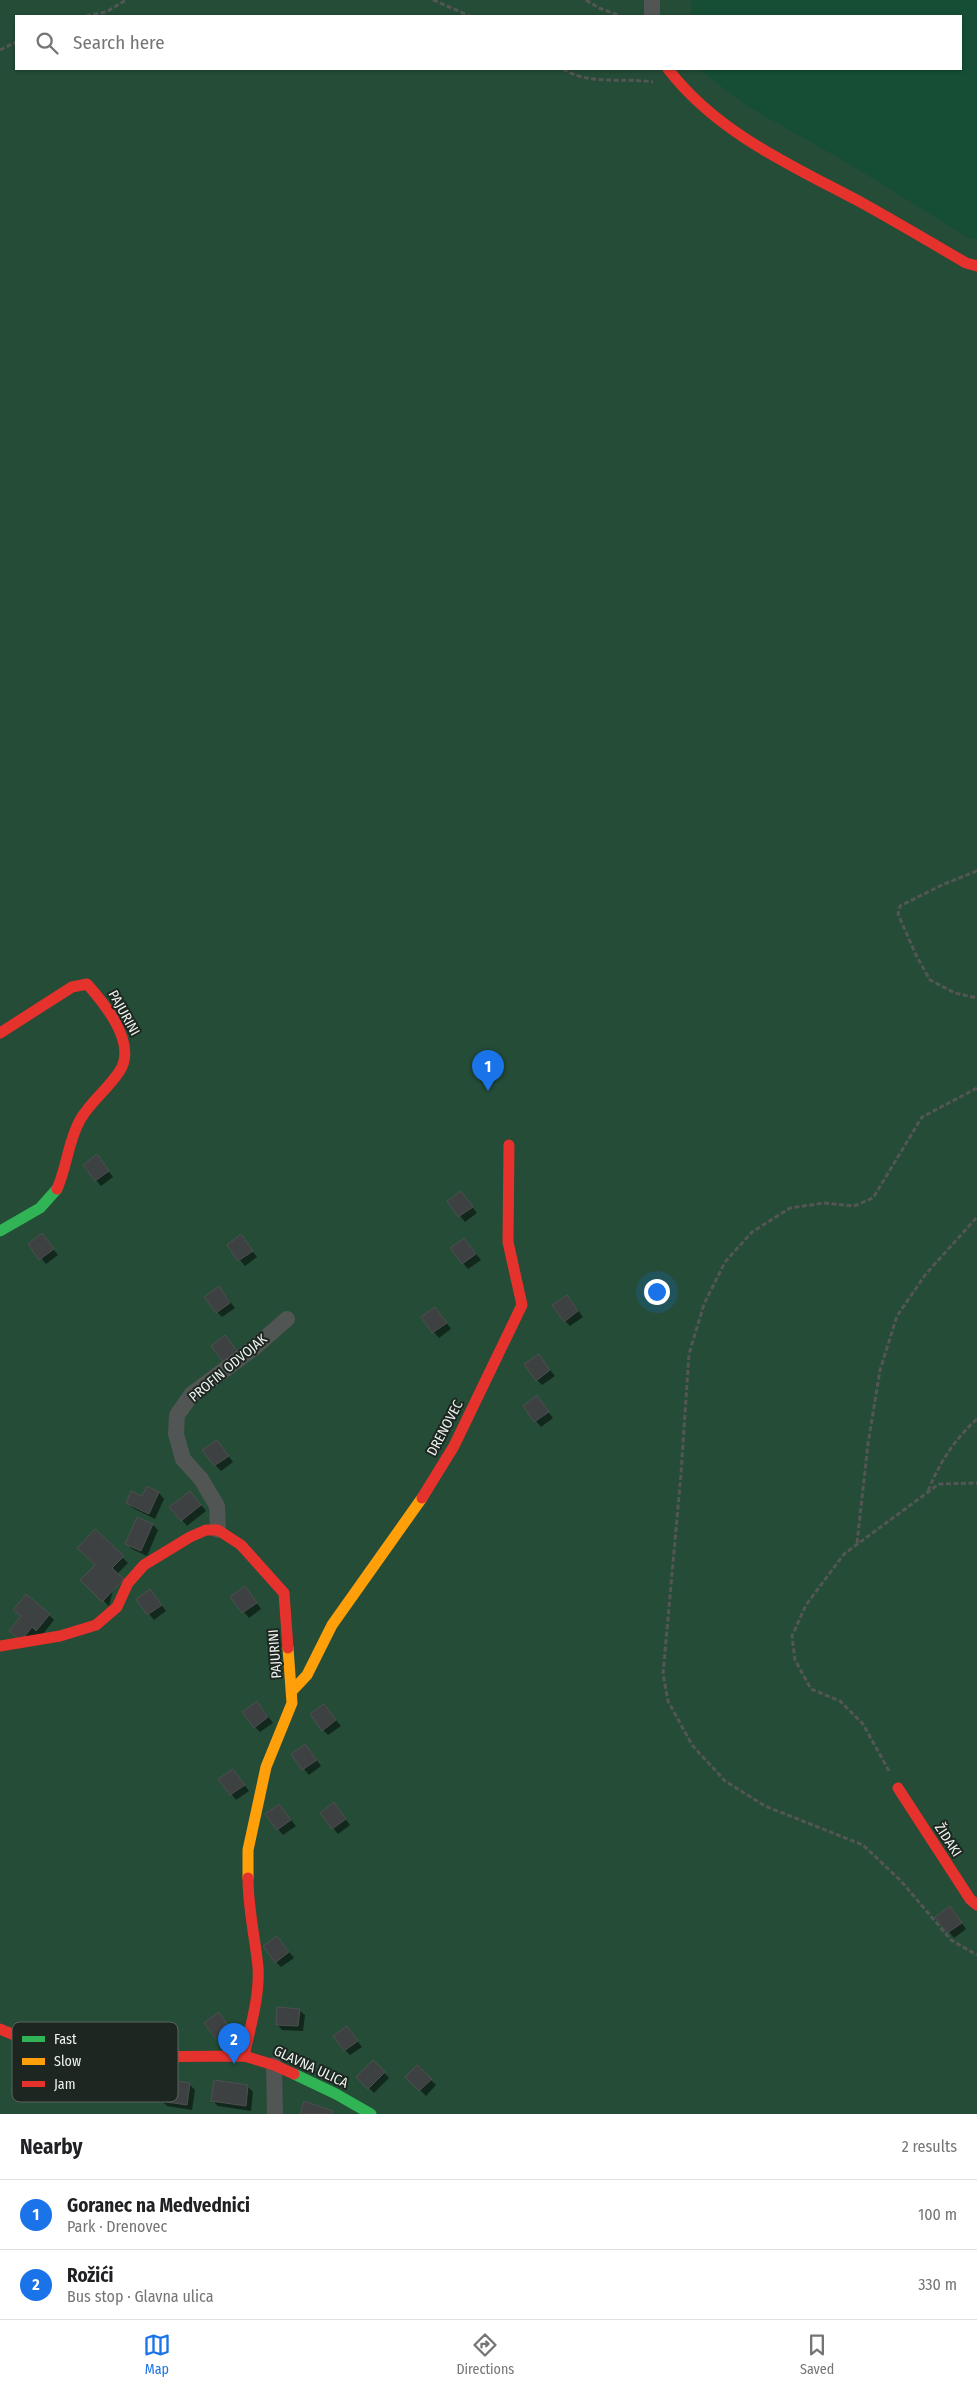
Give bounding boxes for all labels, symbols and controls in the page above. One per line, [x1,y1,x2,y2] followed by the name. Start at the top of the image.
[15,15,962,70] search box
[33,29,61,57] icon: search
[73,31,165,54] text: Search here
[105,987,143,1039] street label: PAJURINI
[472,1050,504,1091] pin: 1
[644,1279,670,1305] your location
[186,1330,271,1405] street label: PROFIN ODVOJAK
[423,1397,467,1459] street label: DRENOVEC
[265,1629,285,1679] street label: PAJURINI
[931,1819,966,1860] street label: ŽIDAKI
[12,2022,178,2102] legend
[218,2023,250,2064] pin: 2
[54,2031,77,2048] text: Fast
[271,2042,352,2092] street label: GLAVNA ULICA
[54,2053,81,2070] text: Slow
[54,2076,75,2093] text: Jam
[20,2134,82,2160] text: Nearby
[902,2137,957,2156] text: 2 results
[67,2194,250,2217] text: Goranec na Medvednici
[33,2205,39,2224] text: 1
[918,2205,957,2224] text: 100 m
[67,2217,167,2236] text: Park · Drenovec
[67,2264,113,2287] text: Rožići
[32,2275,40,2294] text: 2
[918,2275,957,2294] text: 330 m
[67,2287,214,2306] text: Bus stop · Glavna ulica
[143,2331,171,2378] tab: Map
[456,2331,514,2378] tab: Directions
[800,2331,834,2378] tab: Saved

